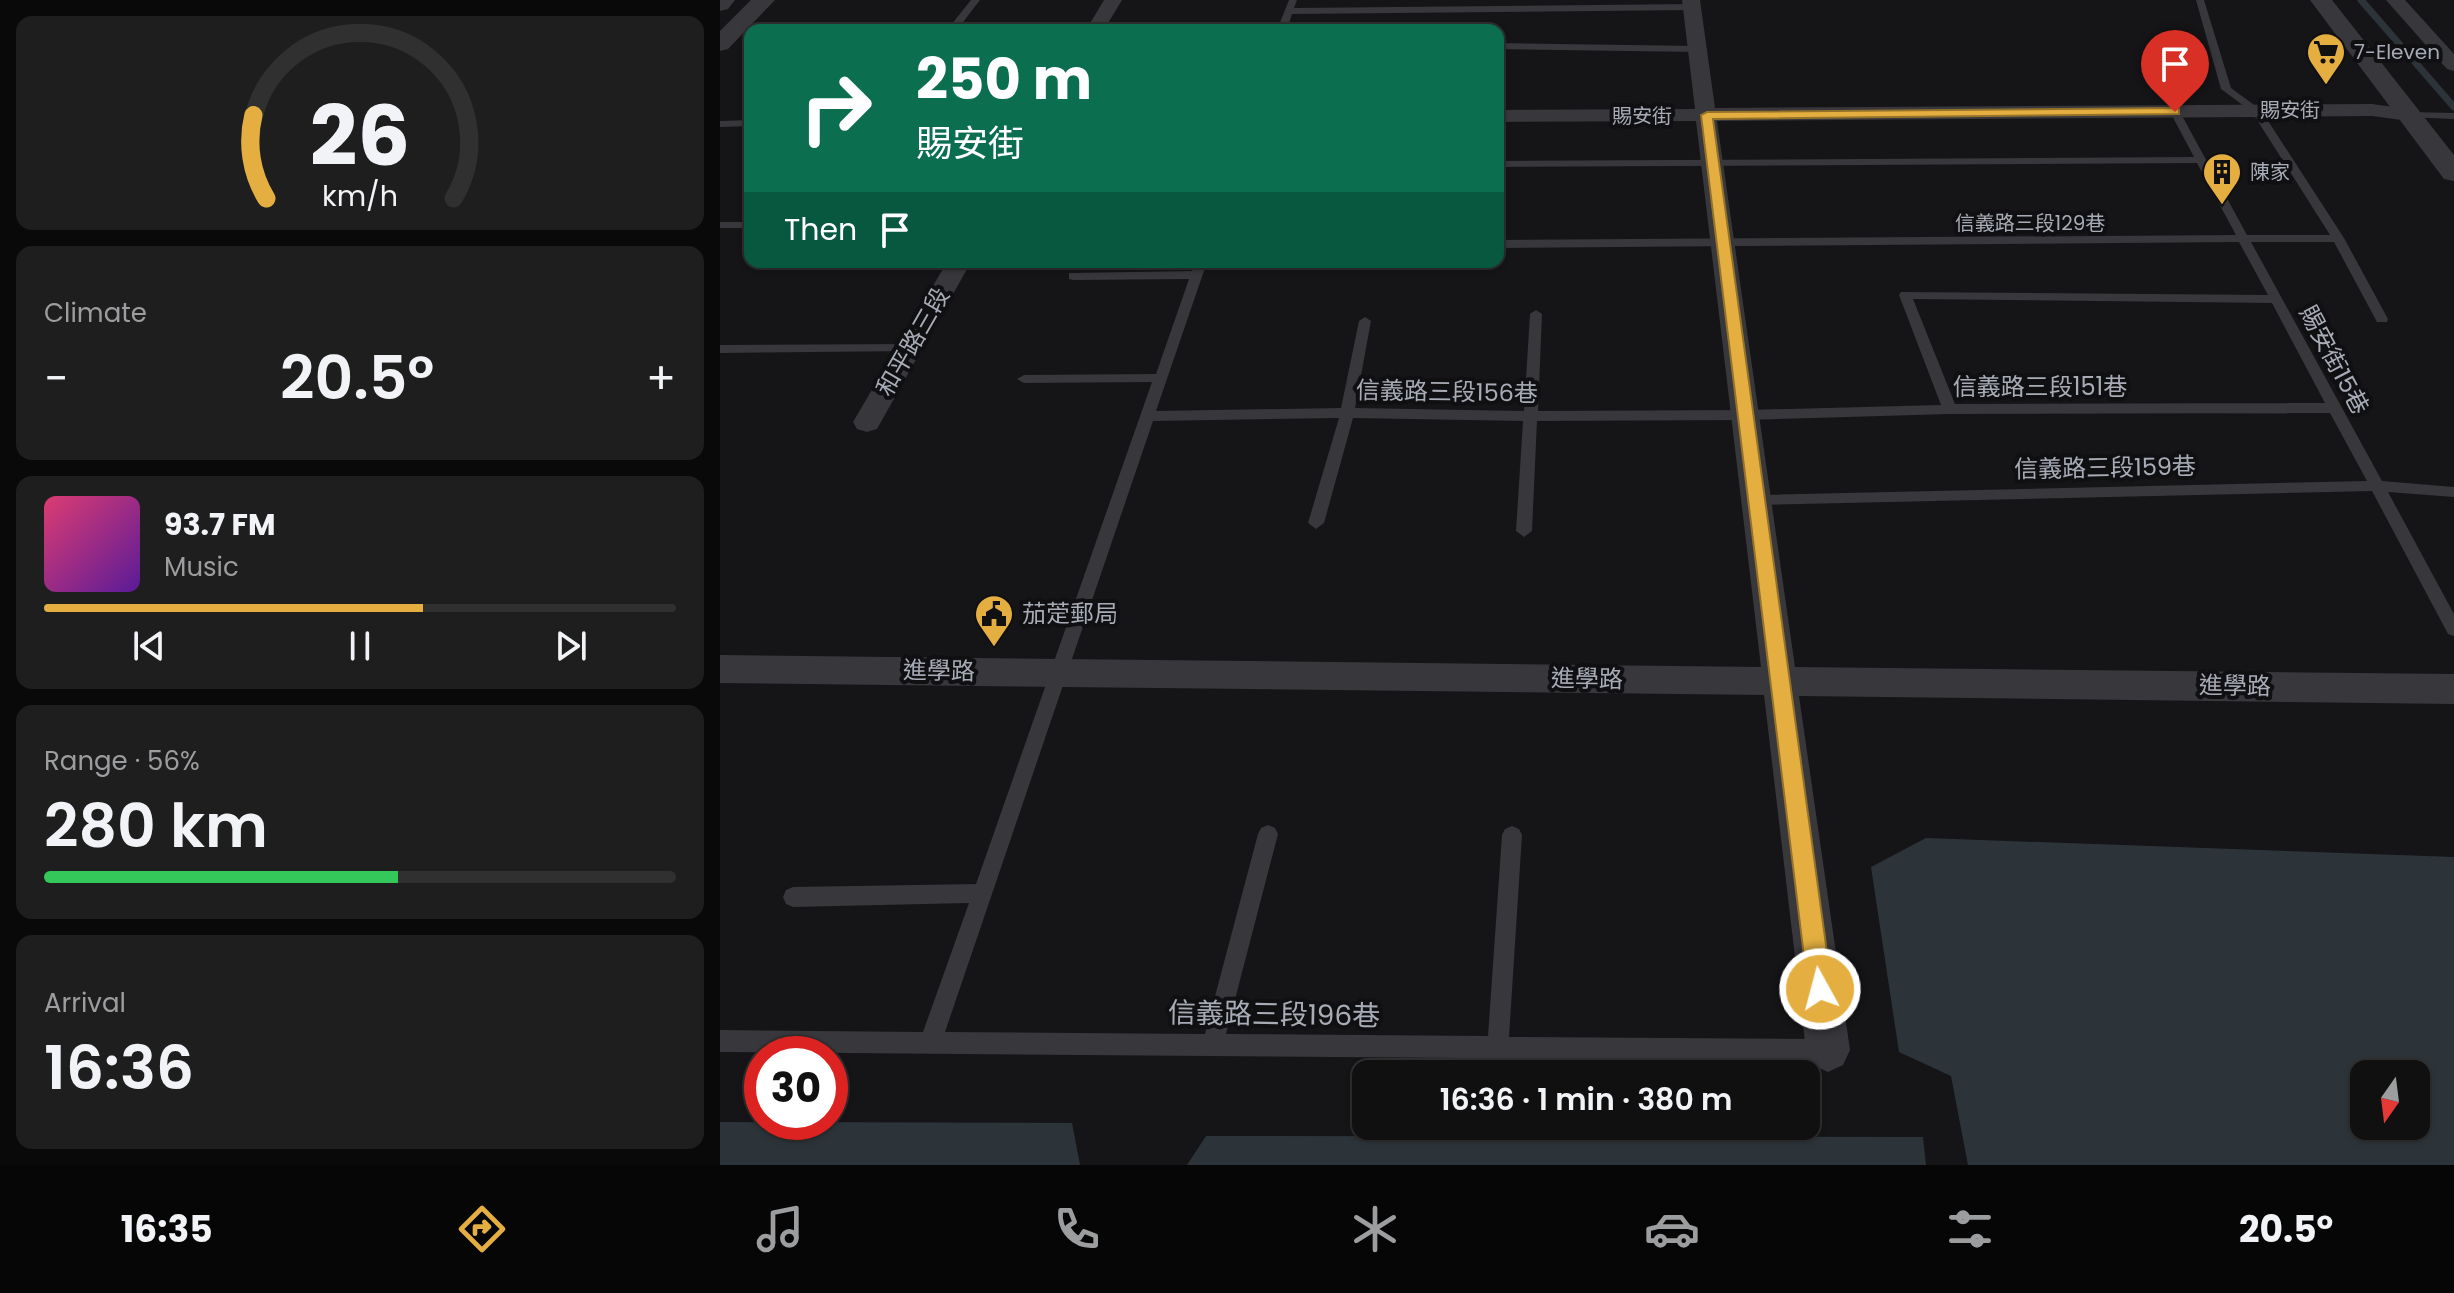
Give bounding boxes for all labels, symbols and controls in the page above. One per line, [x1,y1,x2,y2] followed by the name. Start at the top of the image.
[2141,30,2209,112] pin
[2305,31,2347,86] supermarket icon: 7-Eleven
[2354,38,2440,66] place label: 7-Eleven
[916,40,1092,119] text: 250 m
[2153,42,2197,86] icon: arrive
[784,56,888,160] icon: right
[310,77,410,193] text: 26
[2260,96,2320,124] street label: 賜安街
[1612,102,1672,130] street label: 賜安街
[916,118,1024,169] text: 賜安街
[2201,151,2243,206] building icon: 陳家
[2250,158,2290,186] place label: 陳家
[322,176,398,216] text: km/h
[784,208,857,251] text: Then
[873,208,917,252] icon: arrive
[1955,209,2105,237] street label: 信義路三段129巷
[868,282,957,402] street label: 和平路三段
[44,295,147,331] text: Climate
[2292,300,2377,420] street label: 賜安街15巷
[280,336,434,420] text: 20.5°
[44,348,68,409] text: −
[646,348,676,409] text: +
[1953,370,2127,403] street label: 信義路三段151巷
[1356,373,1538,410] street label: 信義路三段156巷
[2014,449,2196,486] street label: 信義路三段159巷
[164,503,275,546] text: 93.7 FM
[164,549,239,585] text: Music
[973,593,1015,648] public building icon: 茄萣郵局
[1022,597,1118,630] place label: 茄萣郵局
[127,624,171,668] icon: previous
[338,624,382,668] icon: pause
[549,624,593,668] icon: next
[903,653,975,688] street label: 進學路
[1551,661,1623,696] street label: 進學路
[2199,668,2271,703] street label: 進學路
[44,743,200,779] text: Range · 56%
[44,784,268,868] text: 280 km
[1778,947,1862,1031] position arrow
[44,985,126,1021] text: Arrival
[1167,993,1381,1036] street label: 信義路三段196巷
[44,1026,194,1110] text: 16:36
[744,1036,848,1140] speed limit sign: 30
[2350,1060,2430,1140] north arrow
[2350,1060,2430,1140] map controls
[1440,1078,1732,1121] text: 16:36 · 1 min · 380 m
[454,1201,510,1257] icon: directions
[752,1201,808,1257] icon: music
[1049,1201,1105,1257] icon: phone
[1347,1201,1403,1257] icon: climate
[1644,1201,1700,1257] icon: car
[1942,1201,1998,1257] icon: filters
[121,1204,213,1255] text: 16:35
[2239,1204,2333,1255] text: 20.5°

